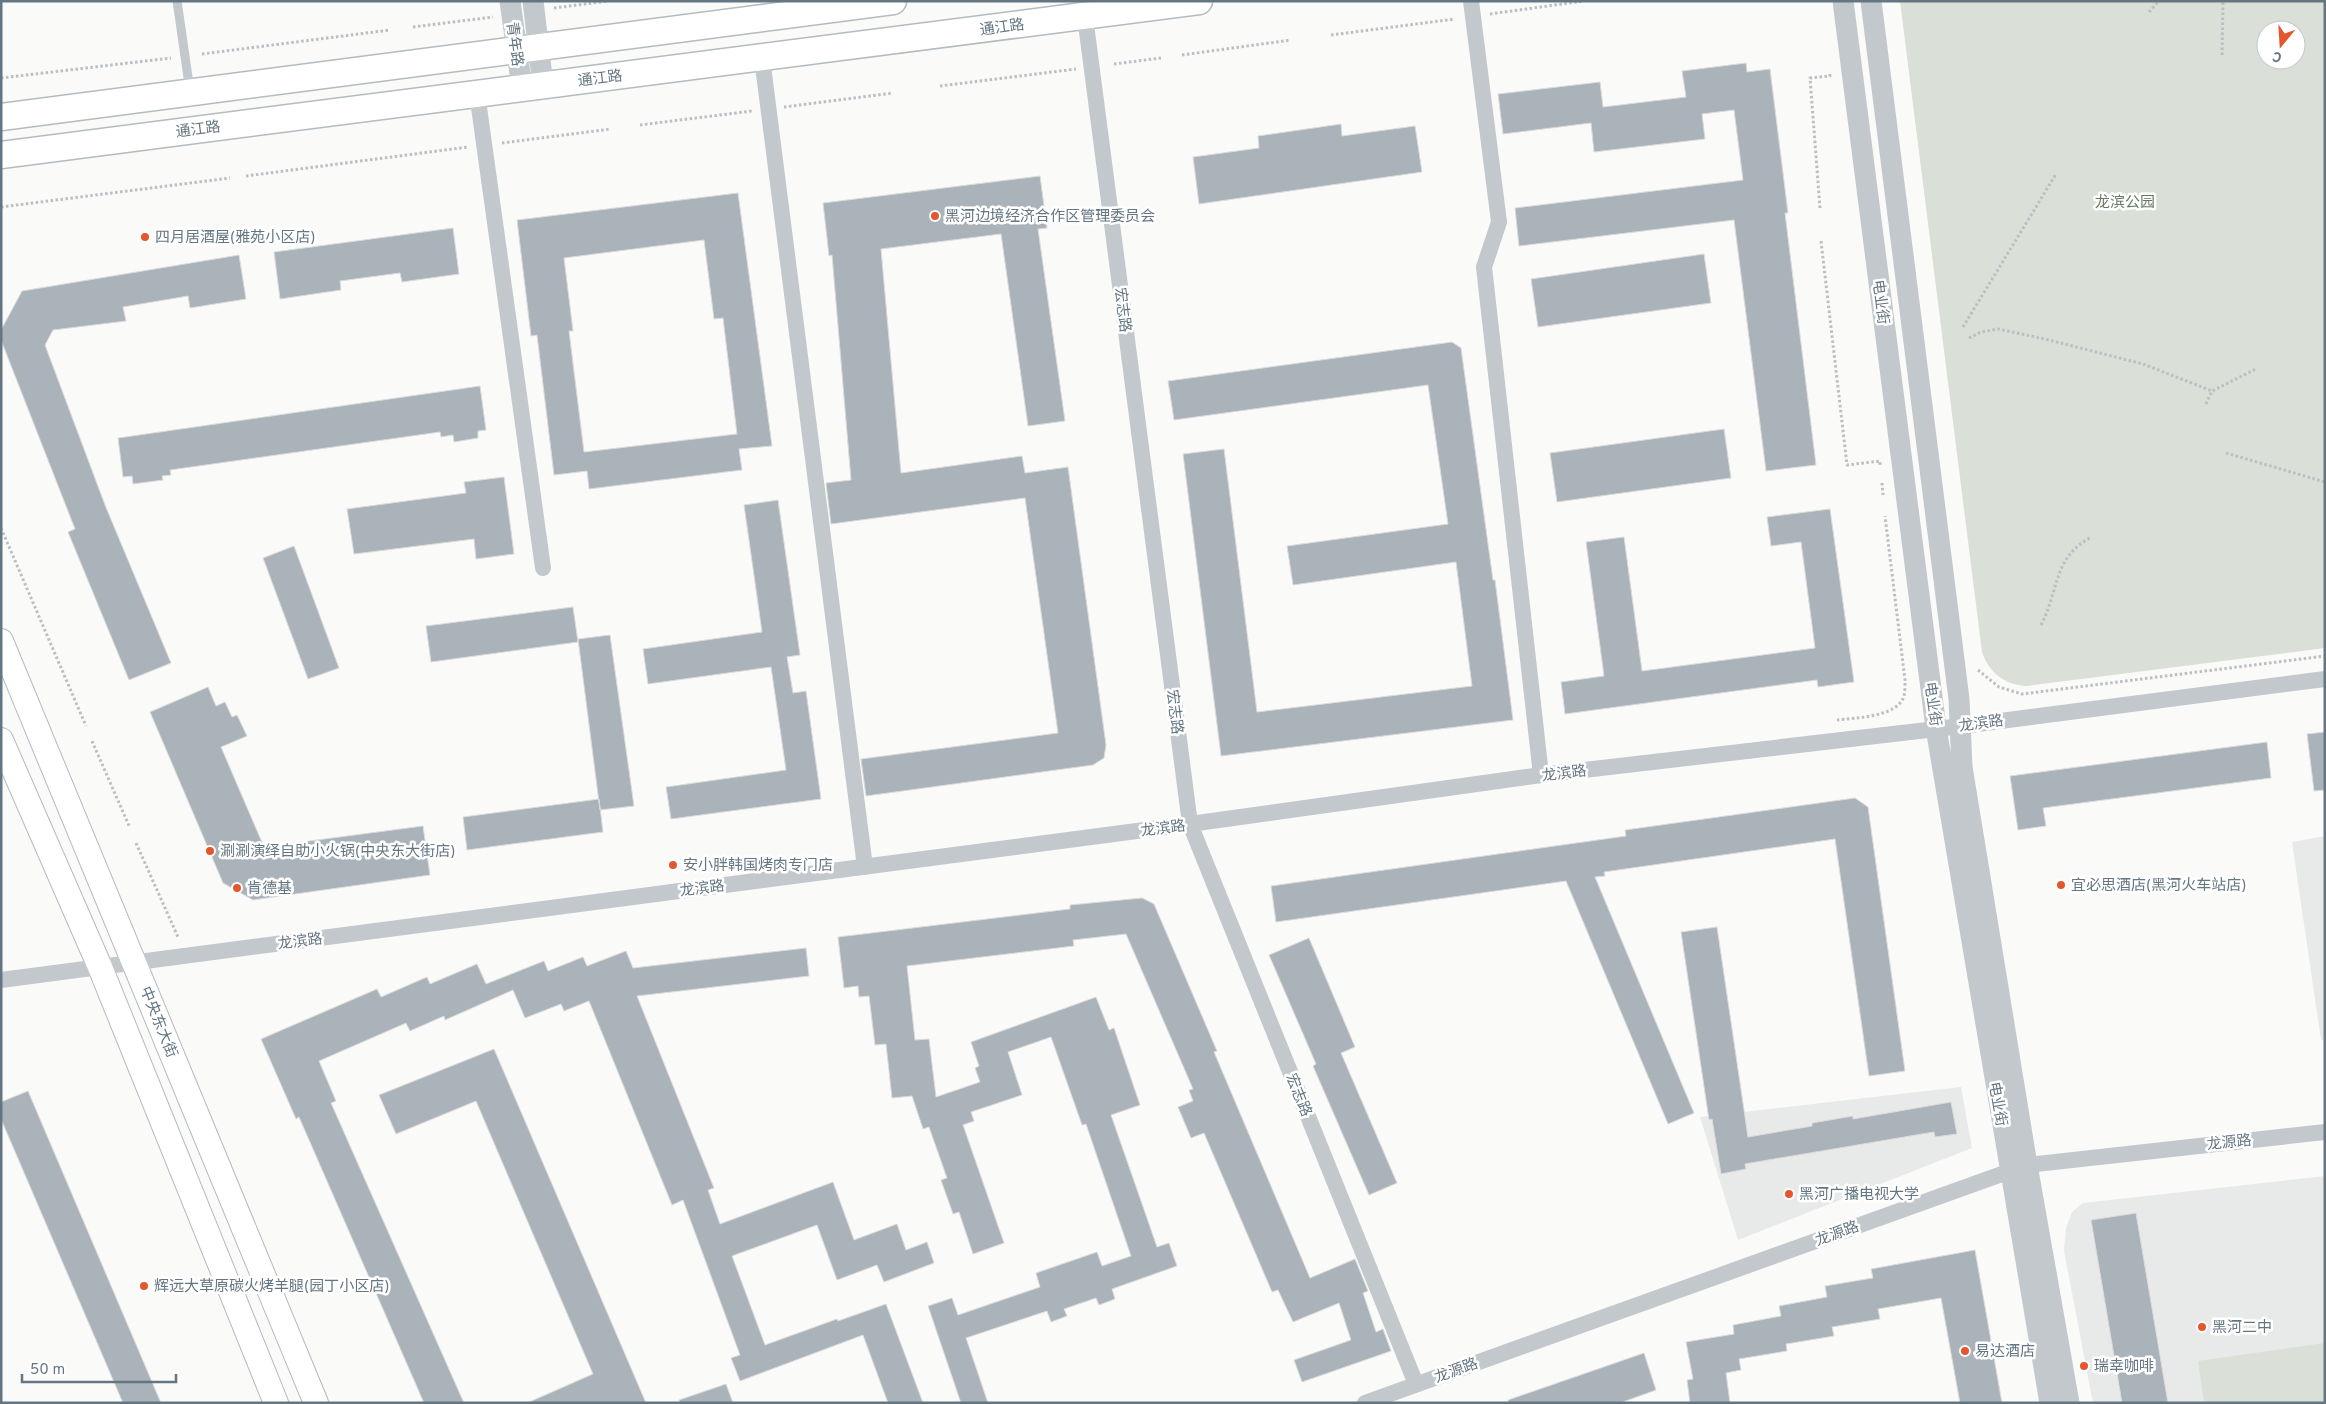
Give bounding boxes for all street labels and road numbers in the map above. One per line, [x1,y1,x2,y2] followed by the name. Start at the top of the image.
[979,16,1026,41] street label: 通江路
[501,21,526,68] street label: 青年路
[577,67,624,92] street label: 通江路
[175,118,222,143] street label: 通江路
[1867,279,1892,326] street label: 电业街
[1109,287,1134,334] street label: 宏志路
[1919,681,1944,728] street label: 电业街
[1161,689,1186,736] street label: 宏志路
[1957,711,2005,737] street label: 龙滨路
[1541,761,1588,787] street label: 龙滨路
[1140,816,1187,842] street label: 龙滨路
[679,876,726,902] street label: 龙滨路
[277,929,324,955] street label: 龙滨路
[135,984,180,1061] street label: 中央东大街
[1280,1071,1315,1120] street label: 宏志路
[1983,1080,2010,1128] street label: 电业街
[2206,1131,2253,1155] street label: 龙源路
[1813,1217,1862,1251] street label: 龙源路
[1432,1354,1481,1388] street label: 龙源路

